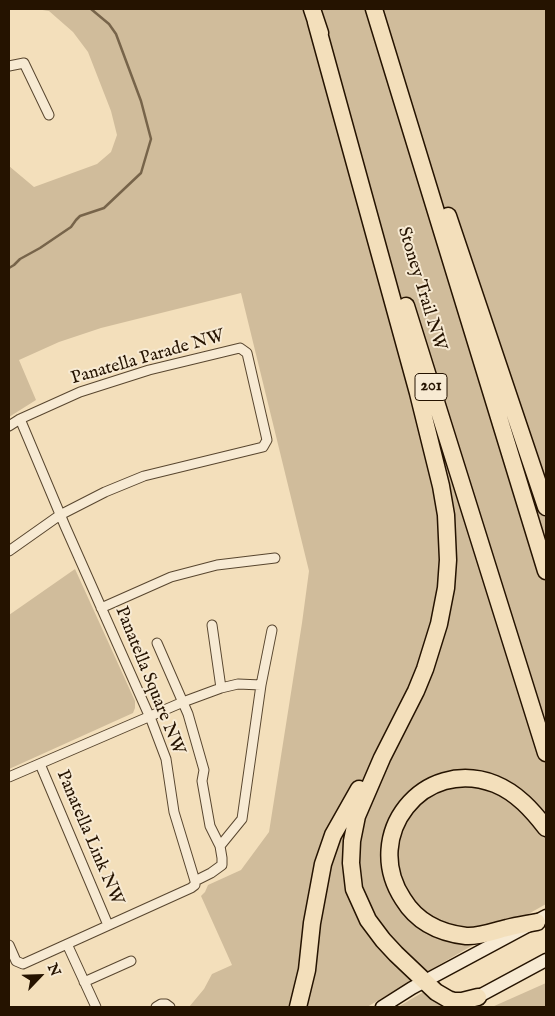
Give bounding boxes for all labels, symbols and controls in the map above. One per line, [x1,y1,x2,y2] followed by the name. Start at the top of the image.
[392,225,450,353] street label: Stoney Trail NW
[69,326,227,390] street label: Panatella Parade NW
[415,374,447,401] road number: 201
[109,604,189,758] street label: Panatella Square NW
[51,767,127,909] street label: Panatella Link NW
[15,951,65,1001] north arrow
[43,961,64,979] text: N

